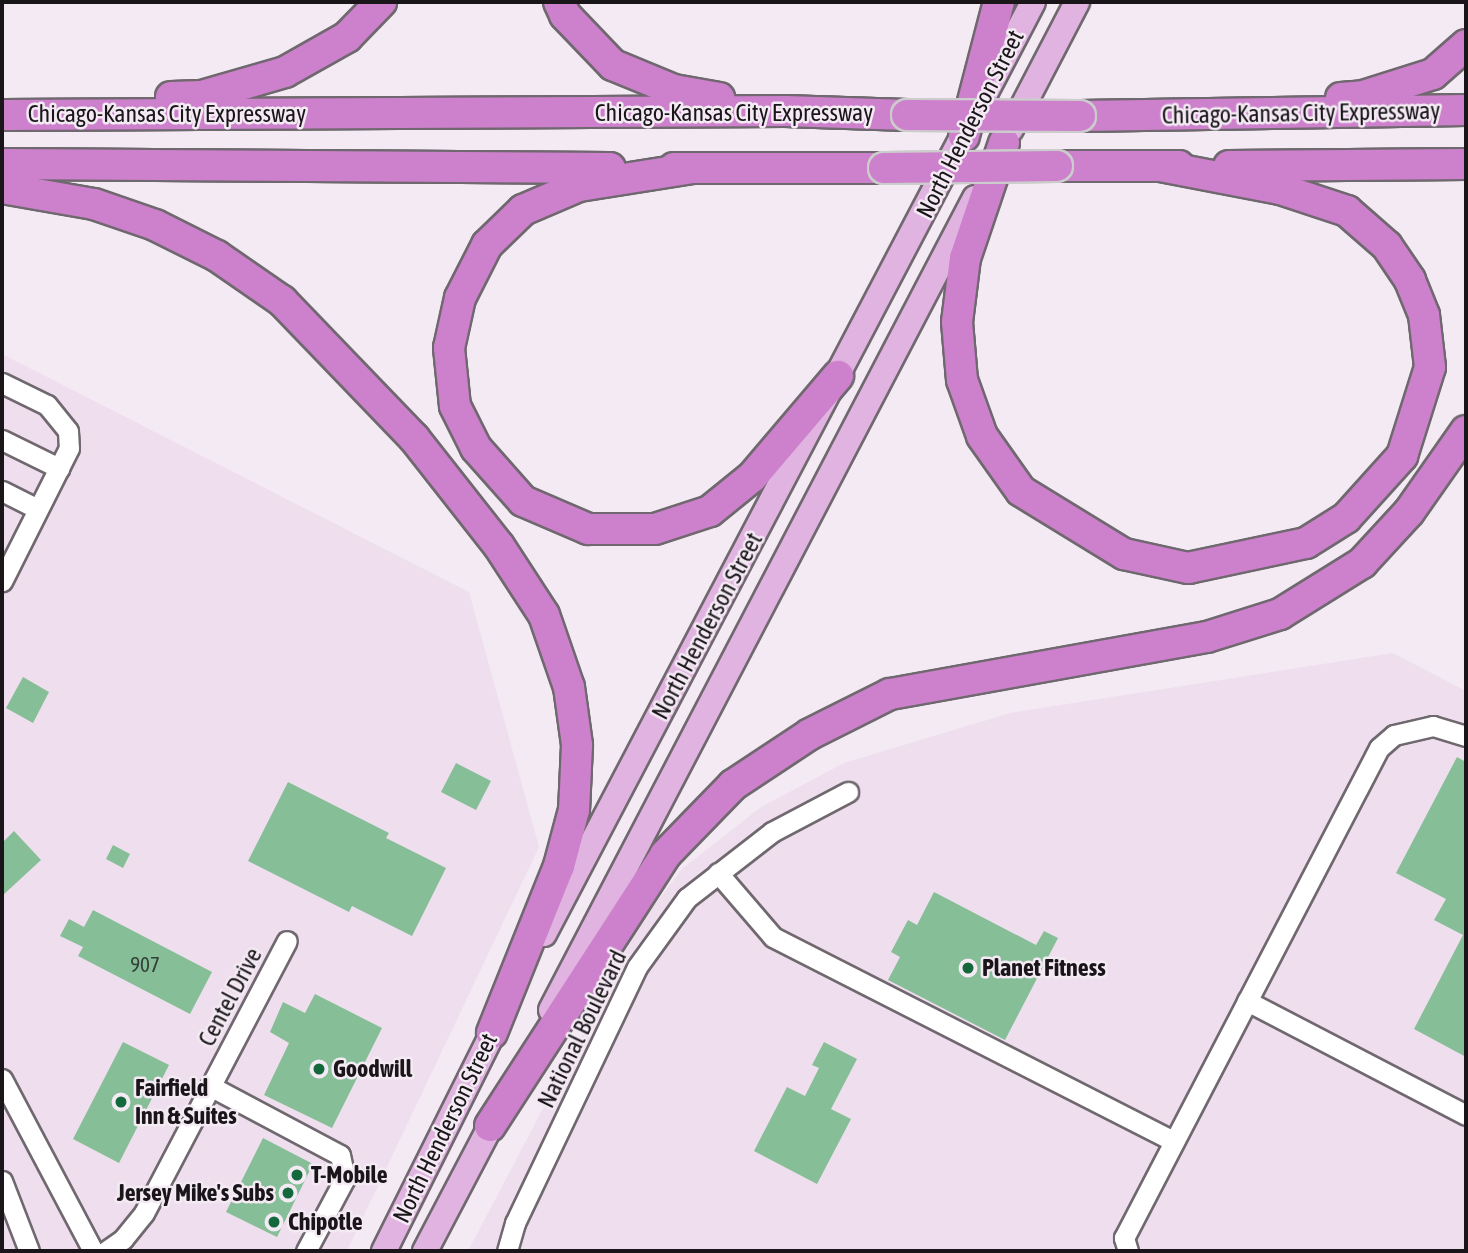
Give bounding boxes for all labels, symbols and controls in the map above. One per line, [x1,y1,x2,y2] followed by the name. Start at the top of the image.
[910,25,1030,223] street label: North Henderson Street
[1162,96,1440,130] street label: Chicago-Kansas City Expressway
[595,99,873,127] street label: Chicago-Kansas City Expressway
[28,100,306,128] street label: Chicago-Kansas City Expressway
[646,528,768,724] street label: North Henderson Street
[192,943,268,1051] street label: Centel Drive
[531,945,633,1113] street label: National Boulevard
[130,951,160,977] house number: 907
[982,954,1106,982] place label: Planet Fitness
[960,960,976,976] marker: Planet Fitness
[387,1029,503,1227] street label: North Henderson Street
[333,1055,412,1083] place label: Goodwill
[311,1061,327,1077] marker: Goodwill
[135,1074,237,1130] place label: Fairfield Inn & Suites
[113,1094,129,1110] marker: Fairfield Inn & Suites
[311,1161,388,1189] place label: T-Mobile
[289,1167,305,1183] marker: T-Mobile
[117,1179,274,1207] place label: Jersey Mike's Subs
[280,1185,296,1201] marker: Jersey Mike's Subs
[288,1208,363,1236] place label: Chipotle
[266,1214,282,1230] marker: Chipotle

